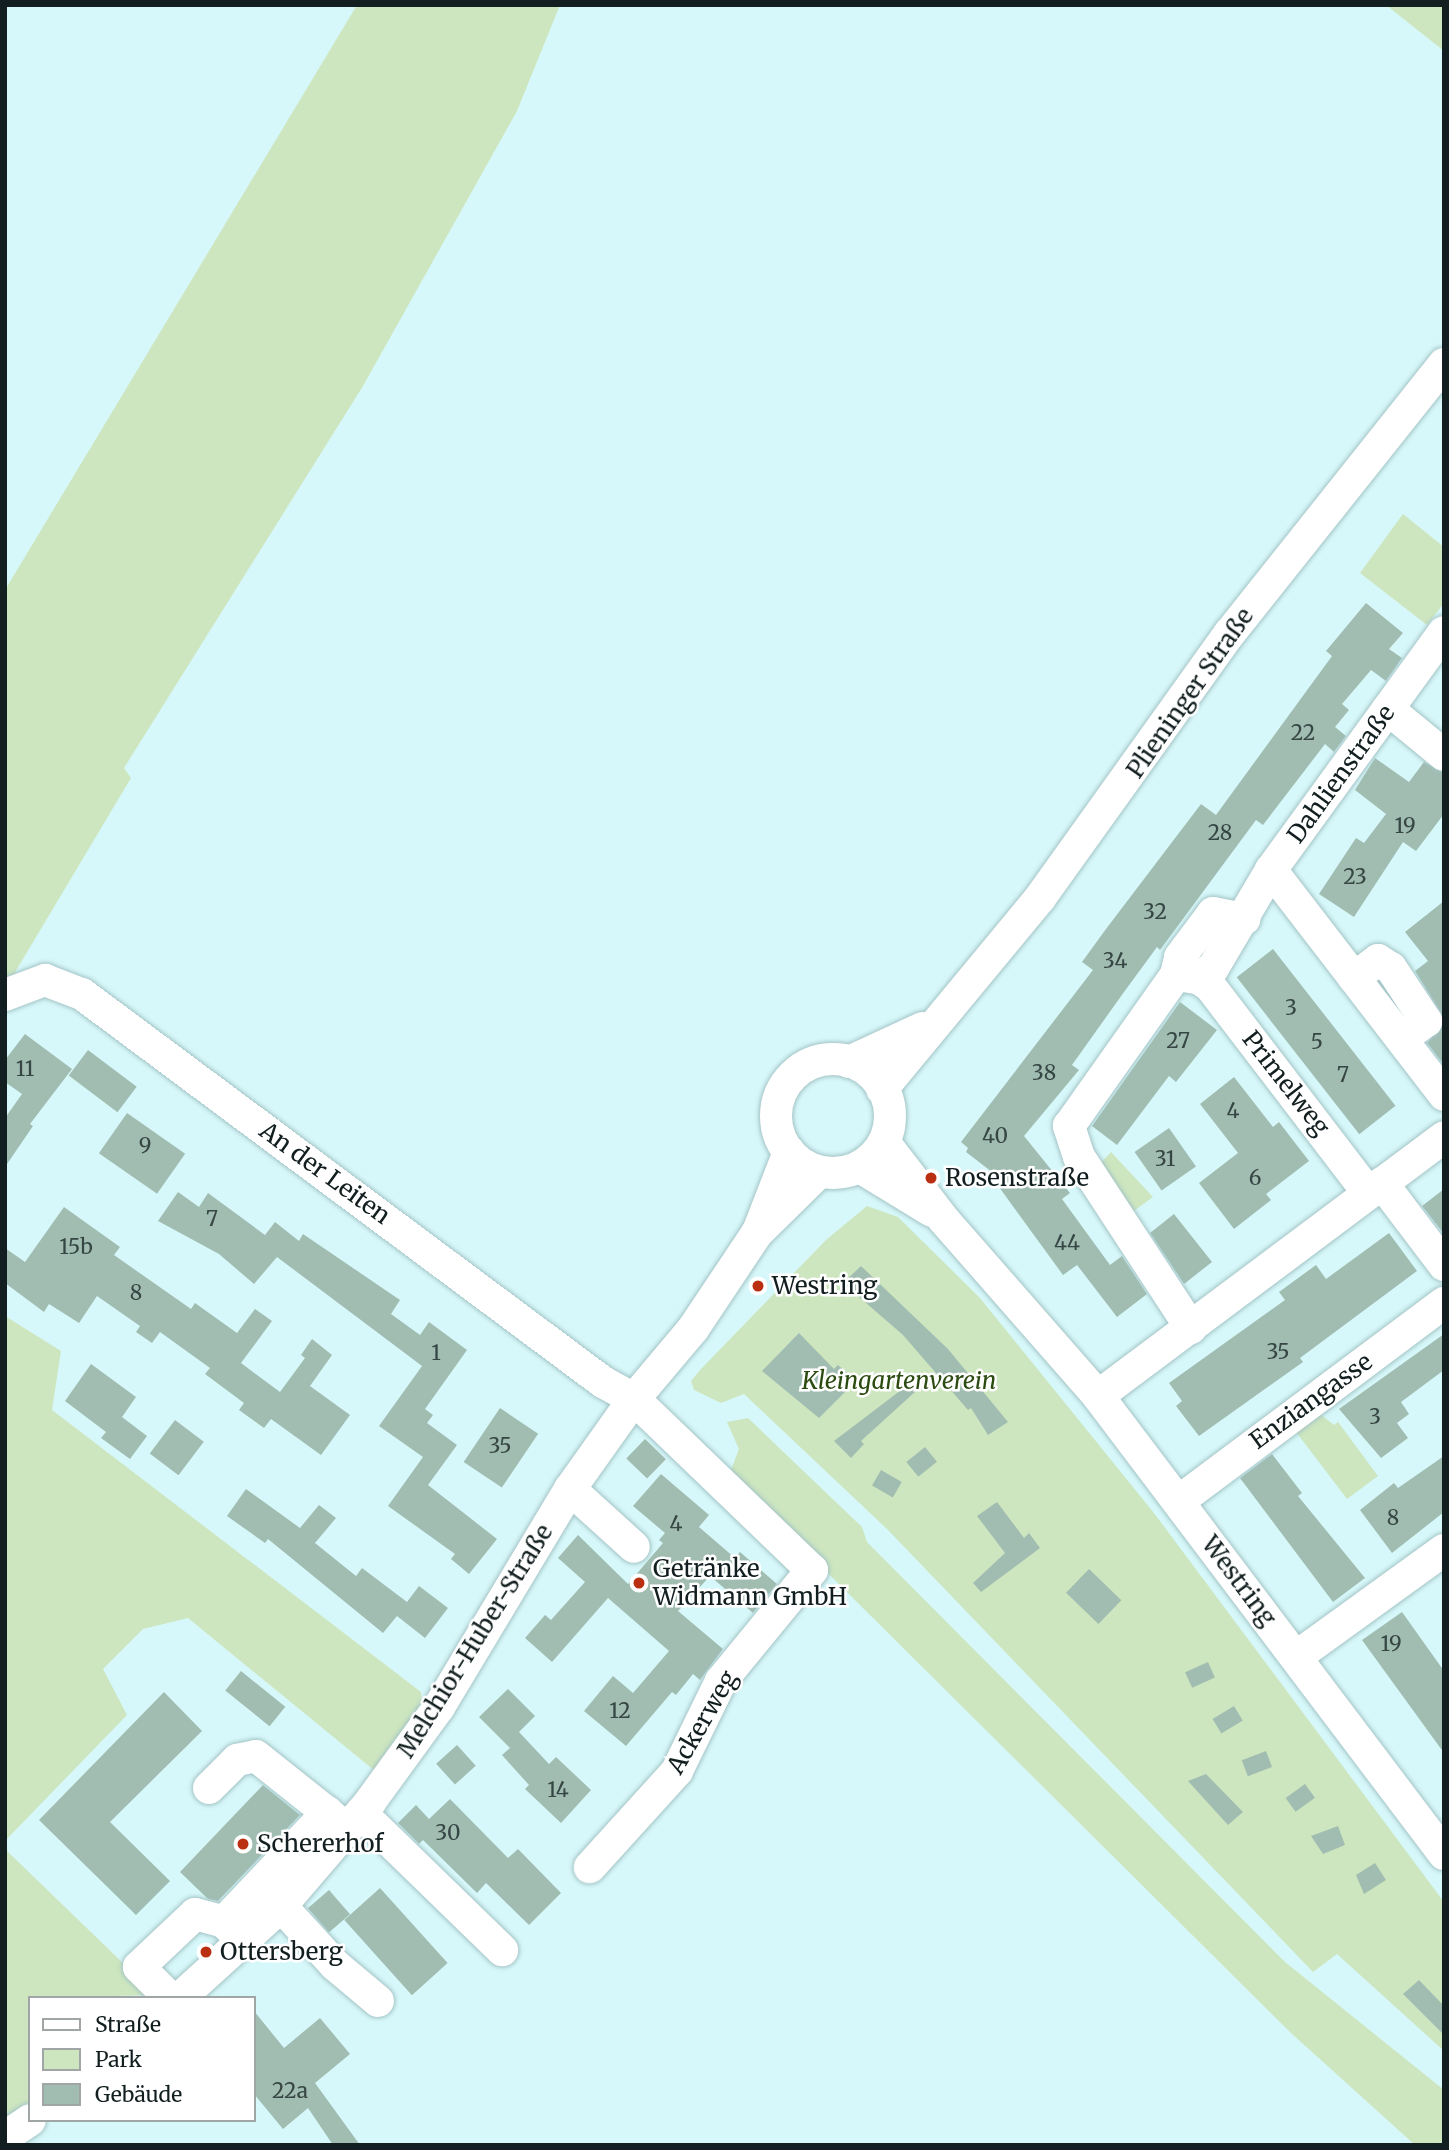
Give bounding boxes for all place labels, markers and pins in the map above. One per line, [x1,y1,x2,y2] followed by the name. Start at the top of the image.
[945,1164,1089,1192] place label: Rosenstraße
[923,1170,939,1186] marker: Rosenstraße
[772,1272,878,1300] place label: Westring
[750,1278,766,1294] marker: Westring
[653,1555,847,1611] place label: Getränke Widmann GmbH
[631,1575,647,1591] marker: Getränke Widmann GmbH
[257,1830,383,1858] place label: Schererhof
[235,1836,251,1852] marker: Schererhof
[220,1938,343,1966] place label: Ottersberg
[198,1944,214,1960] marker: Ottersberg

